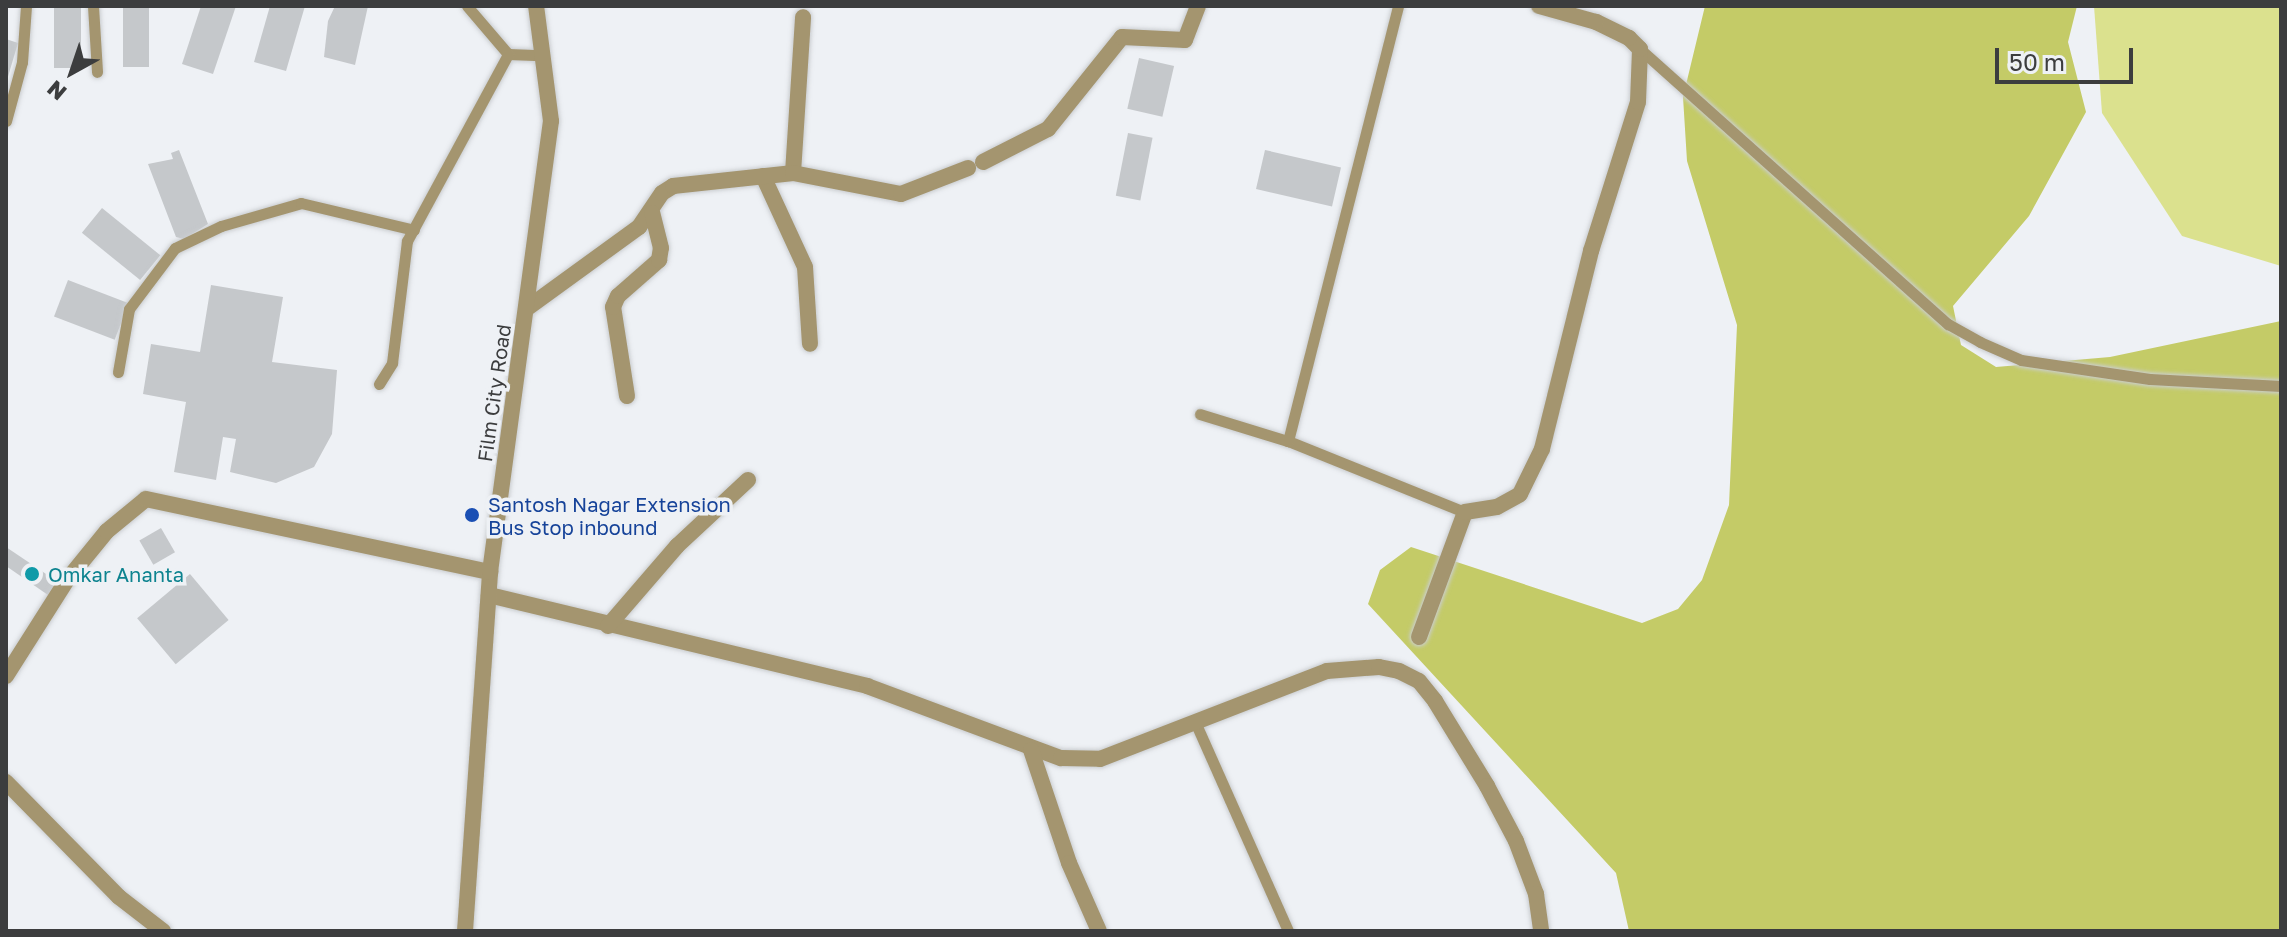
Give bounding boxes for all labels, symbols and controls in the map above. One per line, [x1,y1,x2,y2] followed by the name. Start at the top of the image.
[32,32,112,112] north arrow
[1999,32,2137,82] scale bar
[2009,47,2065,76] text: 50 m
[41,75,71,106] text: N
[472,323,516,463] street label: Film City Road
[488,492,731,539] place label: Santosh Nagar Extension Bus Stop inbound
[463,506,481,524] marker: Santosh Nagar Extension Bus Stop inbound
[48,562,184,586] place label: Omkar Ananta
[23,565,41,583] marker: Omkar Ananta

